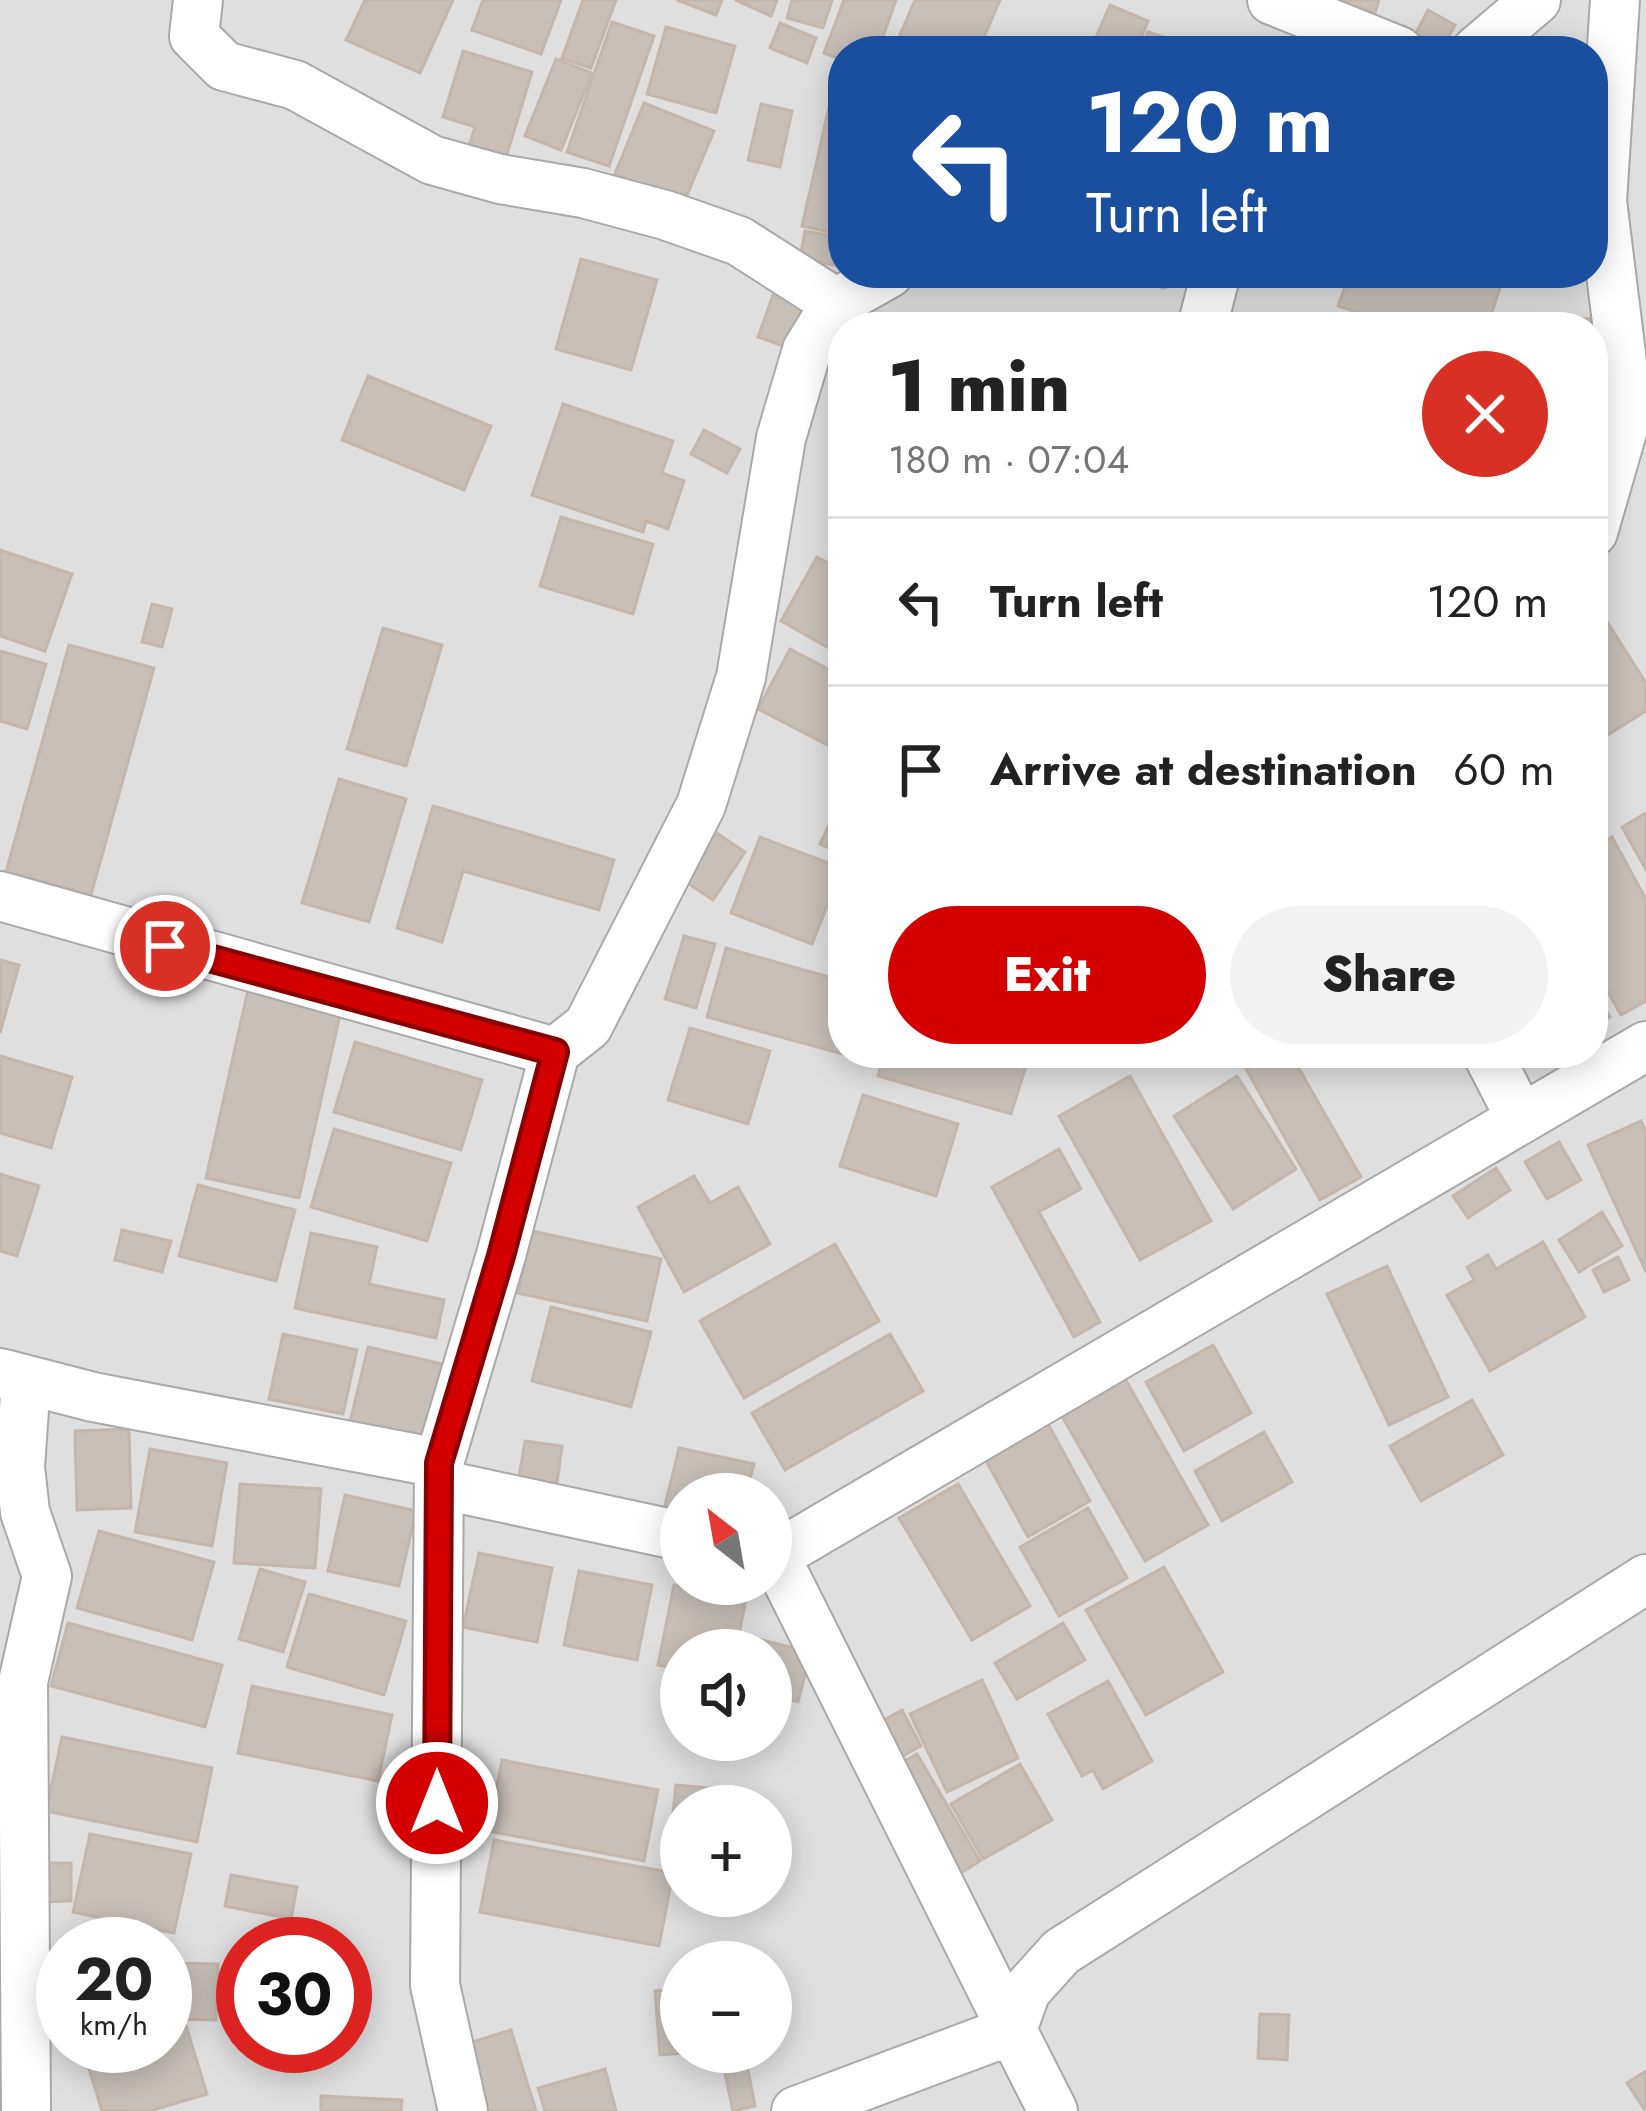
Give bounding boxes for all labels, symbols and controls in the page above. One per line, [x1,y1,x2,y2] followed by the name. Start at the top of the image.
[1086,62,1334,184] text: 120 m
[888,84,1044,240] icon: left
[1086,174,1267,252] text: Turn left
[888,334,1070,438] text: 1 min
[1422,351,1548,477] button: close
[888,431,1129,488] text: 180 m · 07:04
[888,569,954,635] icon: left
[990,569,1163,634] text: Turn left
[1427,569,1548,634] text: 120 m
[888,737,954,803] icon: arrive
[990,737,1417,802] text: Arrive at destination
[1453,737,1555,802] text: 60 m
[114,895,216,997] pin
[888,906,1206,1044] button: Exit
[1230,906,1548,1044] button: Share
[132,913,198,979] icon: arrive
[660,1473,792,1605] north arrow
[660,1473,792,2073] map controls
[660,1629,792,1761] button: sound
[374,1740,500,1866] position arrow
[660,1785,792,1917] button: +
[216,1917,372,2073] speed limit sign: 30
[74,1936,154,2023] text: 20
[660,1941,792,2073] button: −
[80,2003,148,2046] text: km/h

